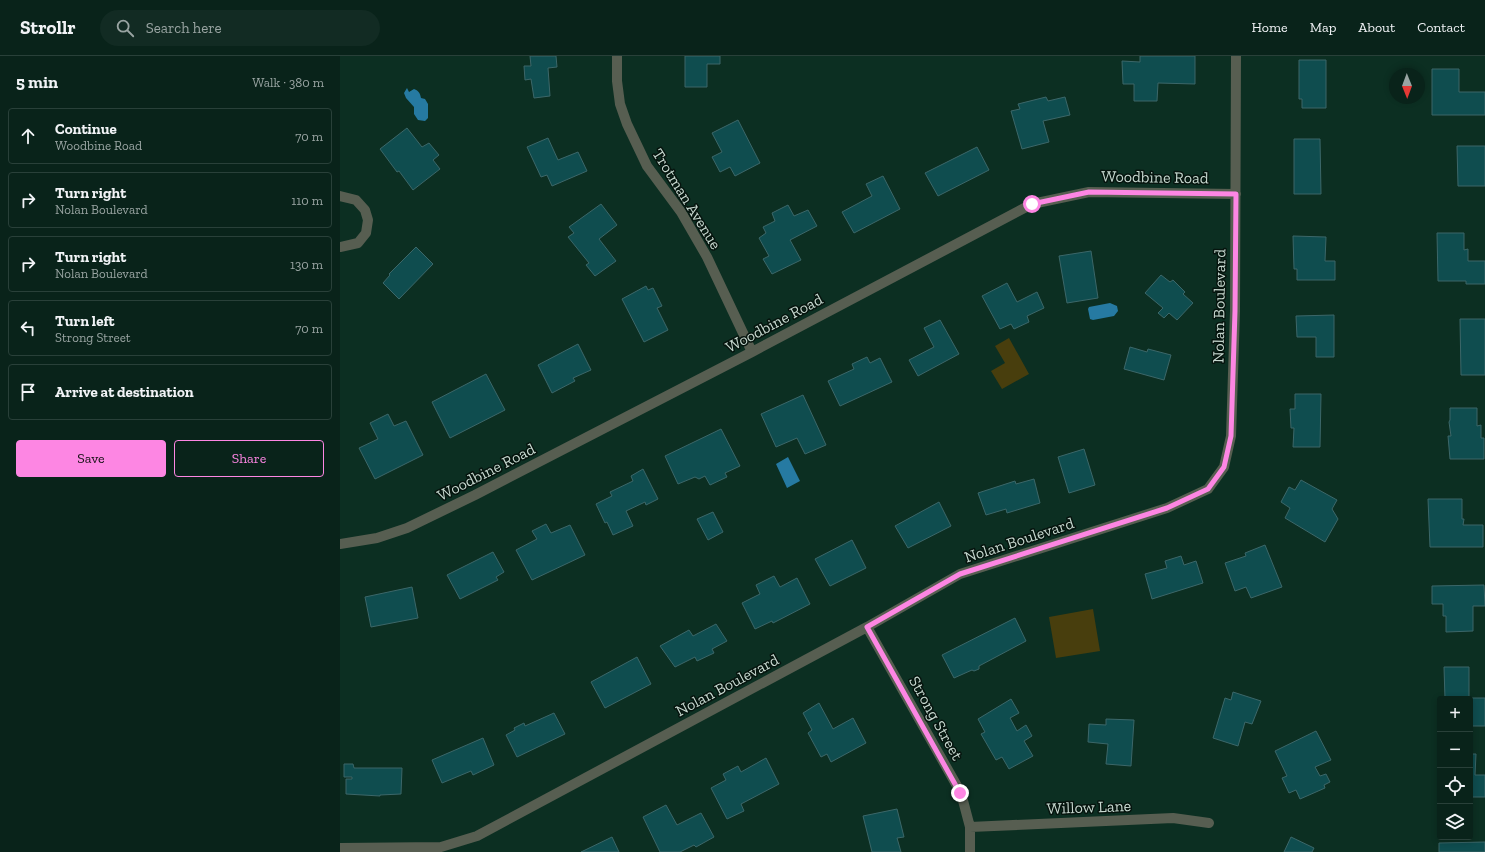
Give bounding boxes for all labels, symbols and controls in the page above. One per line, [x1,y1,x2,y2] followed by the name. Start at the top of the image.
[100,10,380,46] search box
[20,16,76,39] text: Strollr
[114,17,136,39] icon: search
[146,19,222,37] text: Search here
[1252,19,1288,36] text: Home
[1310,19,1336,36] text: Map
[1358,19,1395,36] text: About
[1417,19,1465,36] text: Contact
[1389,68,1425,104] north arrow
[16,72,58,92] text: 5 min
[252,75,324,90] text: Walk · 380 m
[55,120,117,138] text: Continue
[17,125,39,147] icon: ahead
[295,129,323,144] text: 70 m
[55,138,142,153] text: Woodbine Road
[648,145,726,253] street label: Trotman Avenue
[1101,167,1209,187] street label: Woodbine Road
[55,184,126,202] text: Turn right
[17,189,39,211] icon: right
[291,193,323,208] text: 110 m
[1023,195,1041,213] route start
[55,202,148,217] text: Nolan Boulevard
[55,248,126,266] text: Turn right
[1209,249,1229,363] street label: Nolan Boulevard
[17,253,39,275] icon: right
[290,257,323,272] text: 130 m
[55,266,148,281] text: Nolan Boulevard
[722,289,826,357] street label: Woodbine Road
[55,312,115,330] text: Turn left
[17,317,39,339] icon: left
[295,321,323,336] text: 70 m
[55,330,131,345] text: Strong Street
[17,381,39,403] icon: arrive
[55,383,194,401] text: Arrive at destination
[434,439,538,505] street label: Woodbine Road
[16,440,166,477] button: Save
[174,440,324,477] button: Share
[962,513,1076,567] street label: Nolan Boulevard
[672,650,782,720] street label: Nolan Boulevard
[905,673,967,763] street label: Strong Street
[1437,696,1473,840] map controls
[1437,696,1473,732] button: +
[1437,732,1473,768] button: −
[1437,768,1473,804] button: locate
[951,784,969,802] route end
[1047,796,1131,818] street label: Willow Lane
[1437,804,1473,840] button: layers

